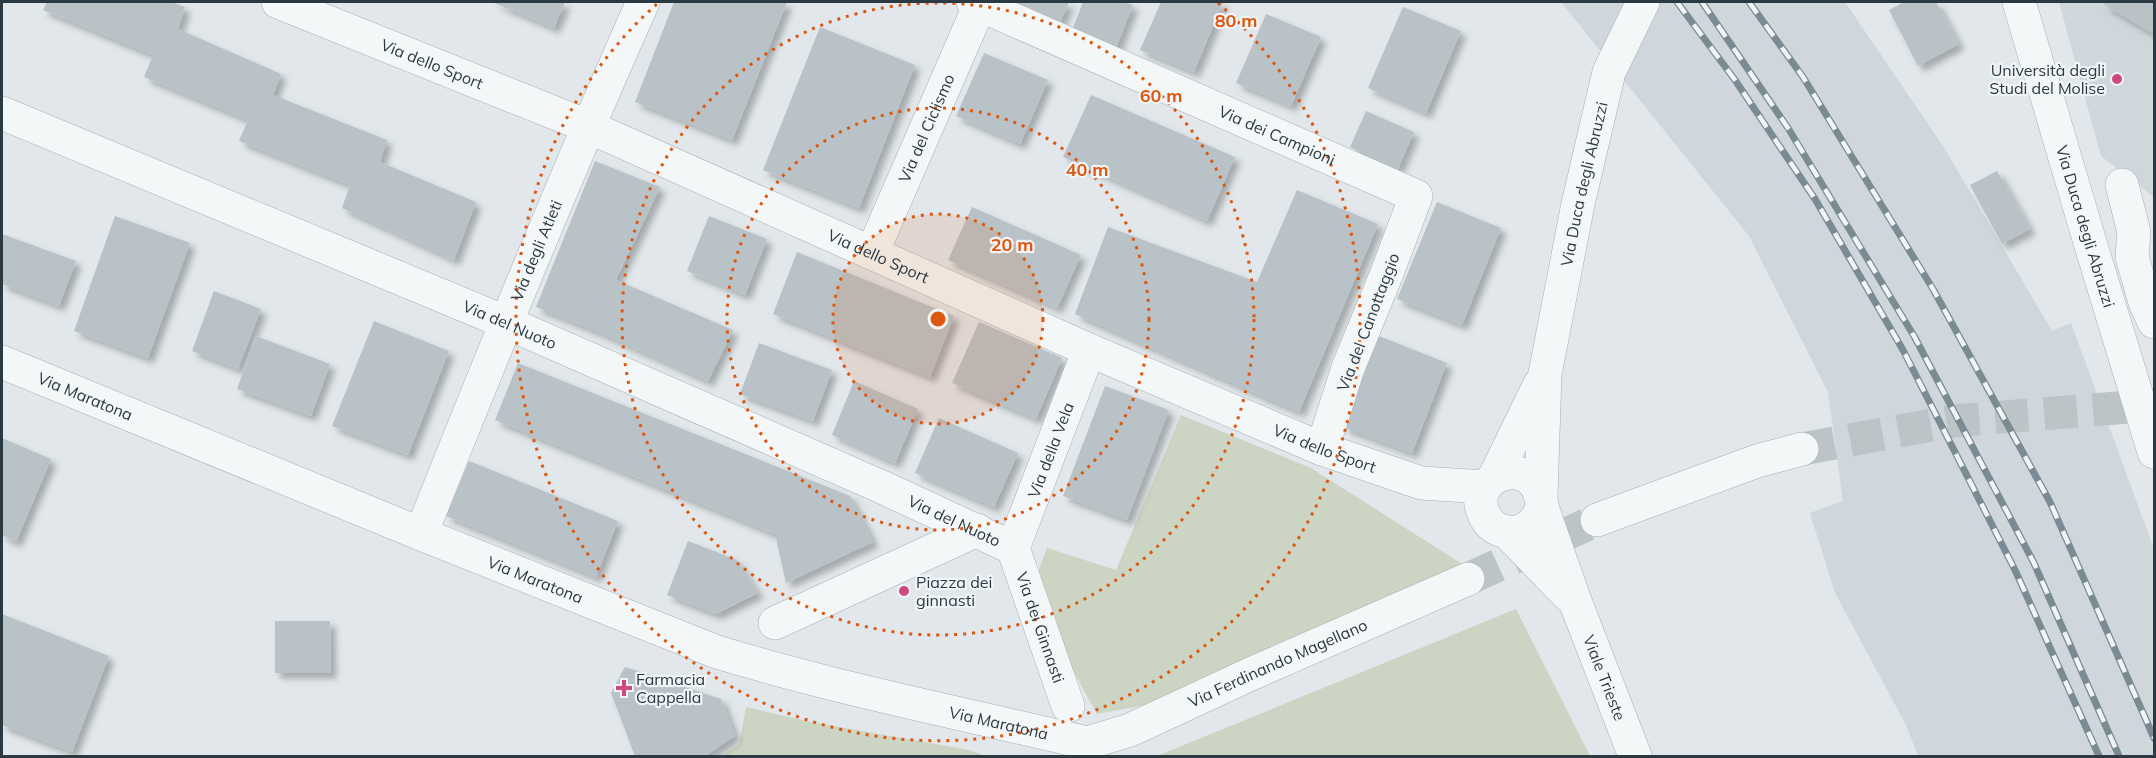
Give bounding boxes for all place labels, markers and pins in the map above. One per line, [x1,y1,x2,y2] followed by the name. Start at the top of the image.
[1989,60,2105,98] place label: Università degli Studi del Molise
[2110,72,2124,86] marker: Università degli Studi del Molise
[928,309,948,329] centre of rings
[916,572,992,610] place label: Piazza dei ginnasti
[897,584,911,598] marker: Piazza dei ginnasti
[636,669,705,707] place label: Farmacia Cappella
[617,681,631,695] marker: Farmacia Cappella

